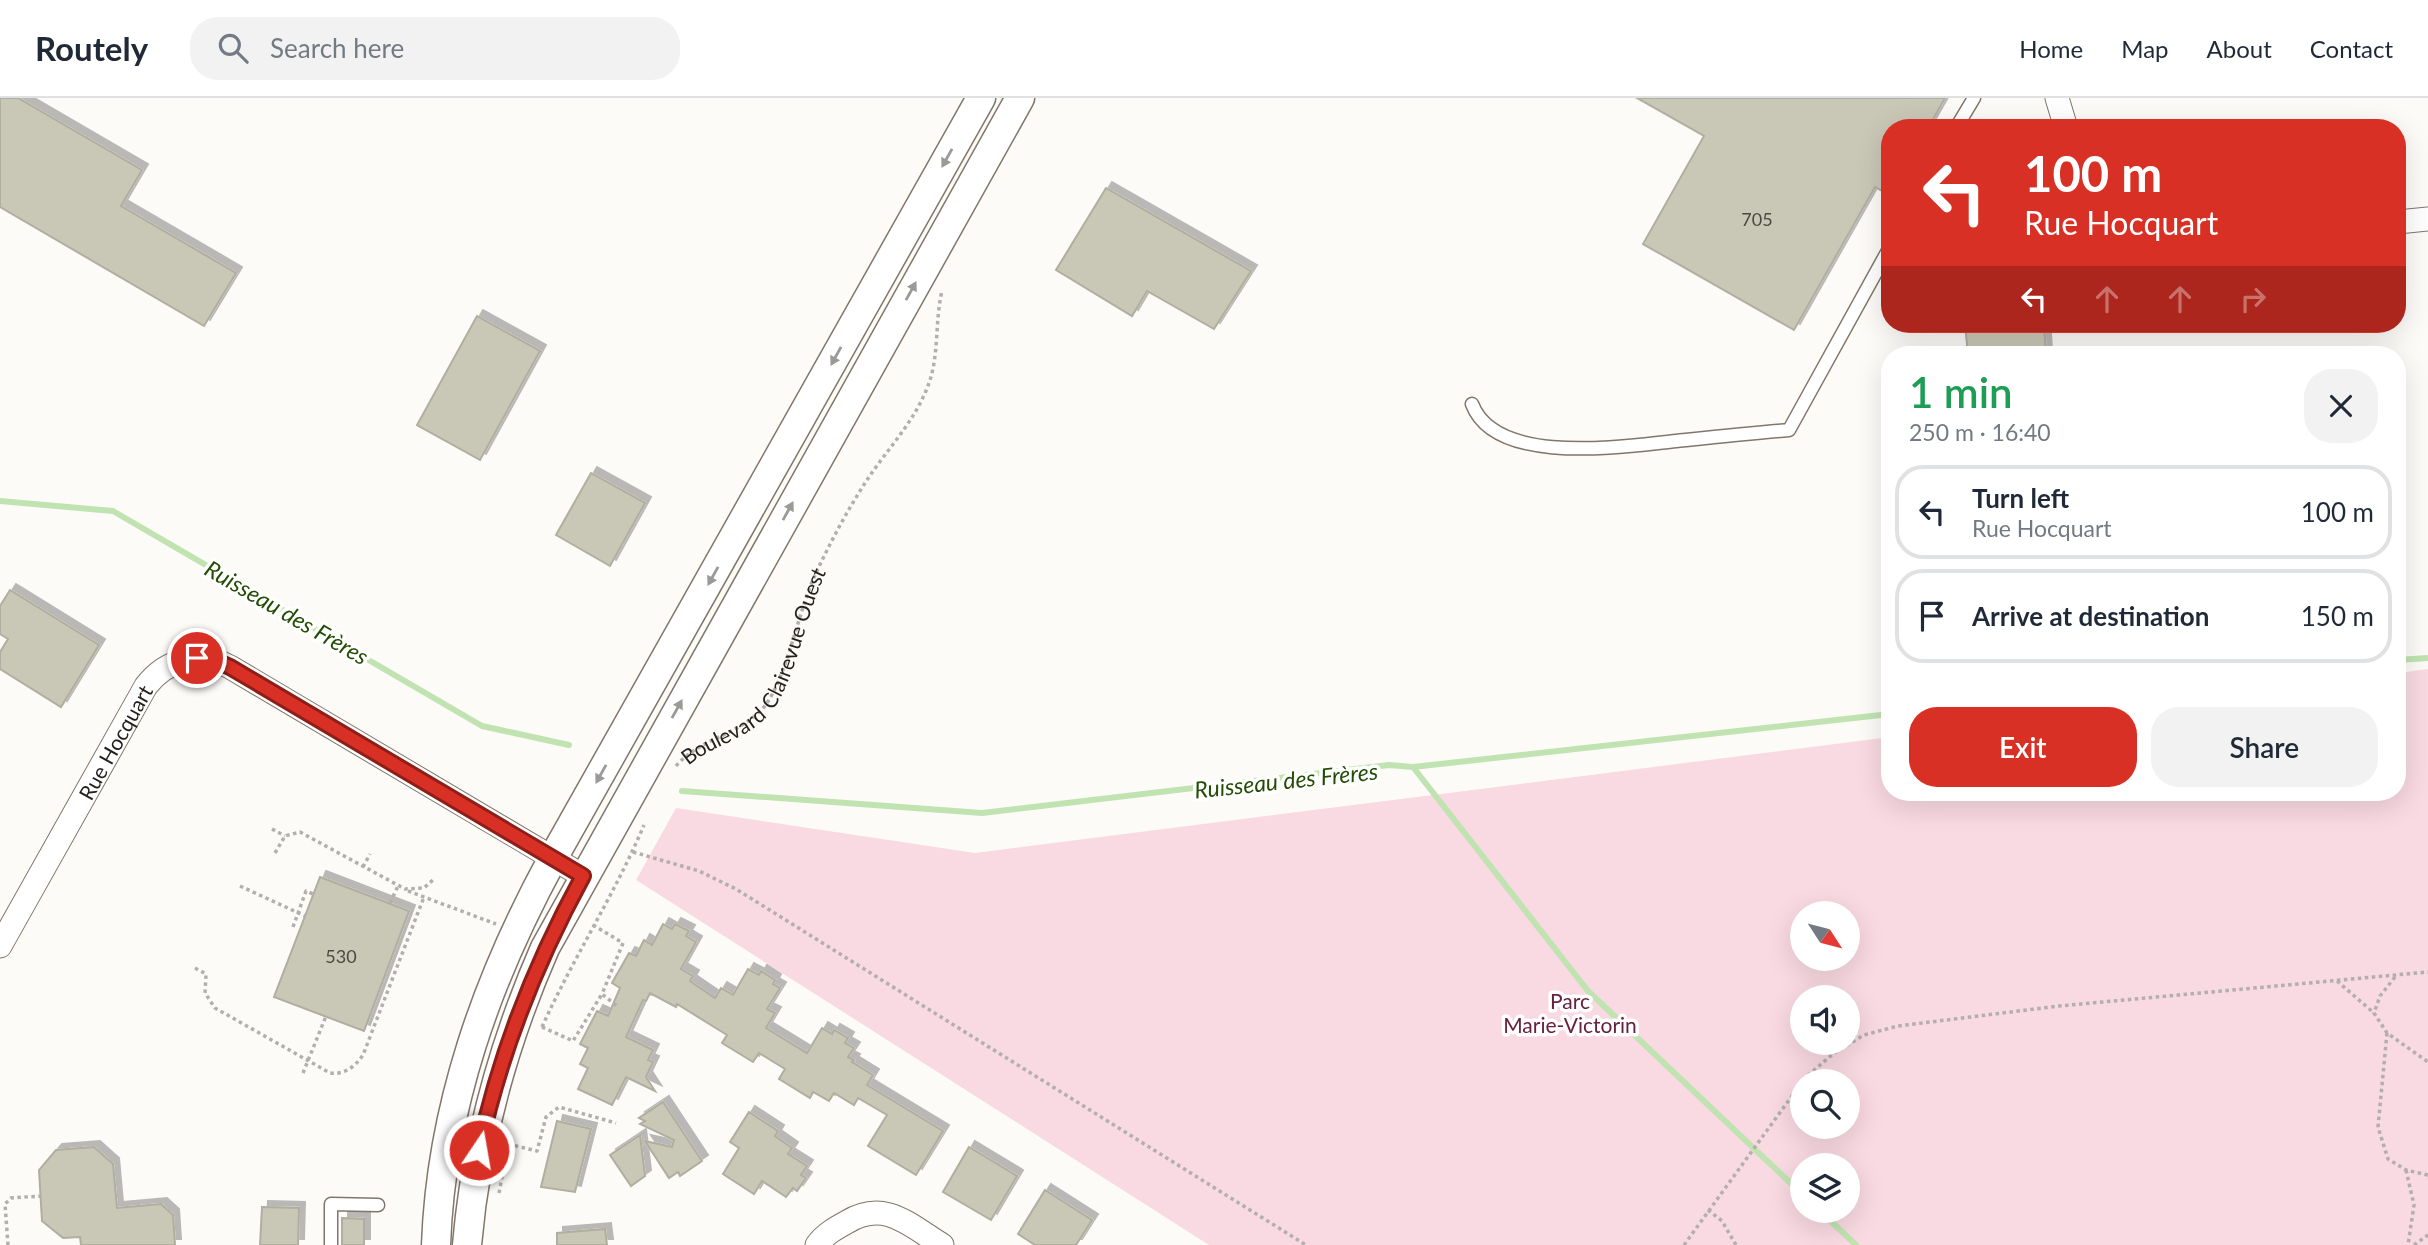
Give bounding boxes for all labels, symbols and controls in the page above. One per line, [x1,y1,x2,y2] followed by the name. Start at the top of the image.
[190,17,680,80] search box
[35,28,148,68] text: Routely
[214,29,252,67] icon: search
[270,32,404,64] text: Search here
[2019,34,2083,63] text: Home
[2121,34,2169,63] text: Map
[2207,34,2272,63] text: About
[2310,34,2393,63] text: Contact
[2024,144,2162,202] text: 100 m
[1909,147,2000,238] icon: left
[941,148,953,167] one-way arrow
[2024,203,2218,242] text: Rue Hocquart
[1741,208,1773,230] house number: 705
[2015,280,2053,318] icon: left
[2088,280,2126,318] icon: ahead
[2161,280,2199,318] icon: ahead
[2234,280,2272,318] icon: right
[905,281,917,301] one-way arrow
[830,346,842,366] one-way arrow
[1909,367,2013,417] text: 1 min
[2304,369,2378,443] button: close
[1909,418,2051,446] text: 250 m · 16:40
[1972,482,2069,514] text: Turn left
[1913,493,1951,531] icon: left
[2301,496,2374,528] text: 100 m
[782,501,794,520] one-way arrow
[1972,514,2112,542] text: Rue Hocquart
[200,554,374,670] water label: Ruisseau des Frères
[675,563,830,769] street label: Boulevard Clairevue Ouest
[707,566,719,585] one-way arrow
[1913,597,1951,635] icon: arrive
[1972,600,2209,632] text: Arrive at destination
[2301,600,2374,632] text: 150 m
[167,628,227,688] pin
[178,639,216,677] icon: arrive
[72,680,157,804] street label: Rue Hocquart
[671,700,683,719] one-way arrow
[1909,707,2137,787] button: Exit
[2151,707,2378,787] button: Share
[1193,756,1379,804] water label: Ruisseau des Frères
[595,764,607,784] one-way arrow
[1790,901,1860,971] north arrow
[1790,901,1860,1223] map controls
[325,945,357,967] house number: 530
[1790,985,1860,1055] button: sound
[1503,988,1637,1037] park label: Parc Marie-Victorin
[1790,1069,1860,1139] button: search
[442,1113,516,1187] position arrow
[1790,1153,1860,1223] button: layers

